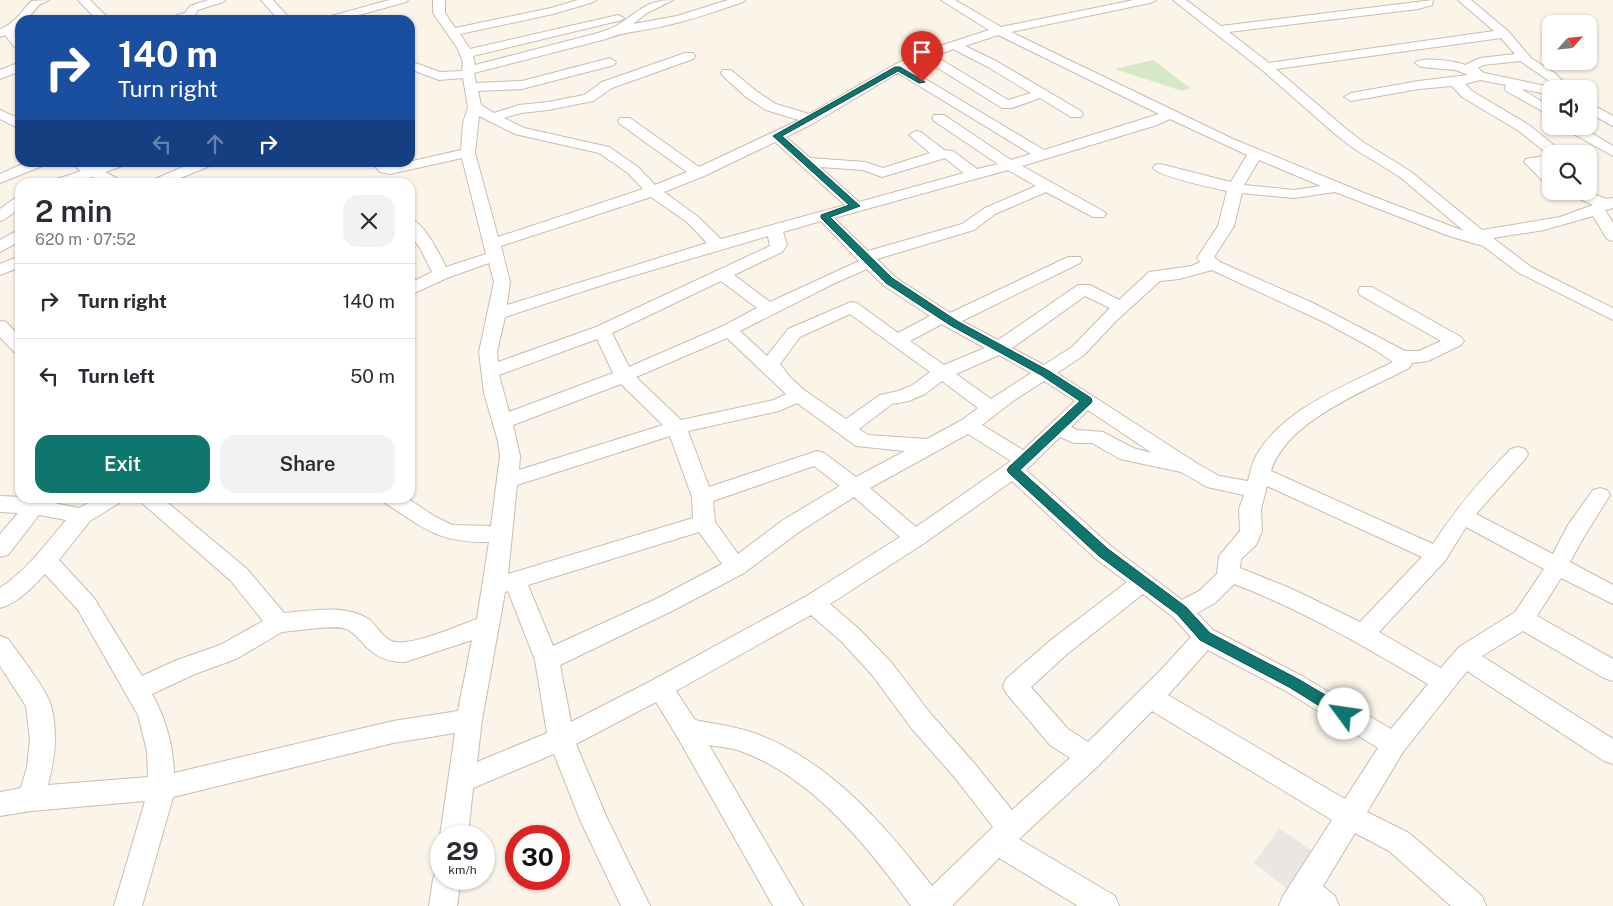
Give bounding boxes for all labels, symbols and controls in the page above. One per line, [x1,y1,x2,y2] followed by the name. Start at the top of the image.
[1542,15,1598,70] north arrow
[1542,15,1597,200] map controls
[901,31,943,82] pin
[118,34,218,75] text: 140 m
[35,35,100,100] icon: right
[908,38,936,66] icon: arrive
[118,76,218,102] text: Turn right
[1542,80,1597,135] button: sound
[148,130,176,158] icon: left
[201,130,229,158] icon: ahead
[254,130,282,158] icon: right
[1542,145,1597,200] button: search
[35,193,112,229] text: 2 min
[343,195,395,247] button: close
[35,230,136,249] text: 620 m · 07:52
[35,287,63,315] icon: right
[78,290,167,312] text: Turn right
[343,290,395,312] text: 140 m
[35,362,63,390] icon: left
[78,365,155,387] text: Turn left
[350,365,395,387] text: 50 m
[35,435,210,493] button: Exit
[220,435,395,493] button: Share
[1317,687,1369,739] position arrow
[505,825,570,890] speed limit sign: 30
[446,836,479,866] text: 29
[448,863,477,877] text: km/h

